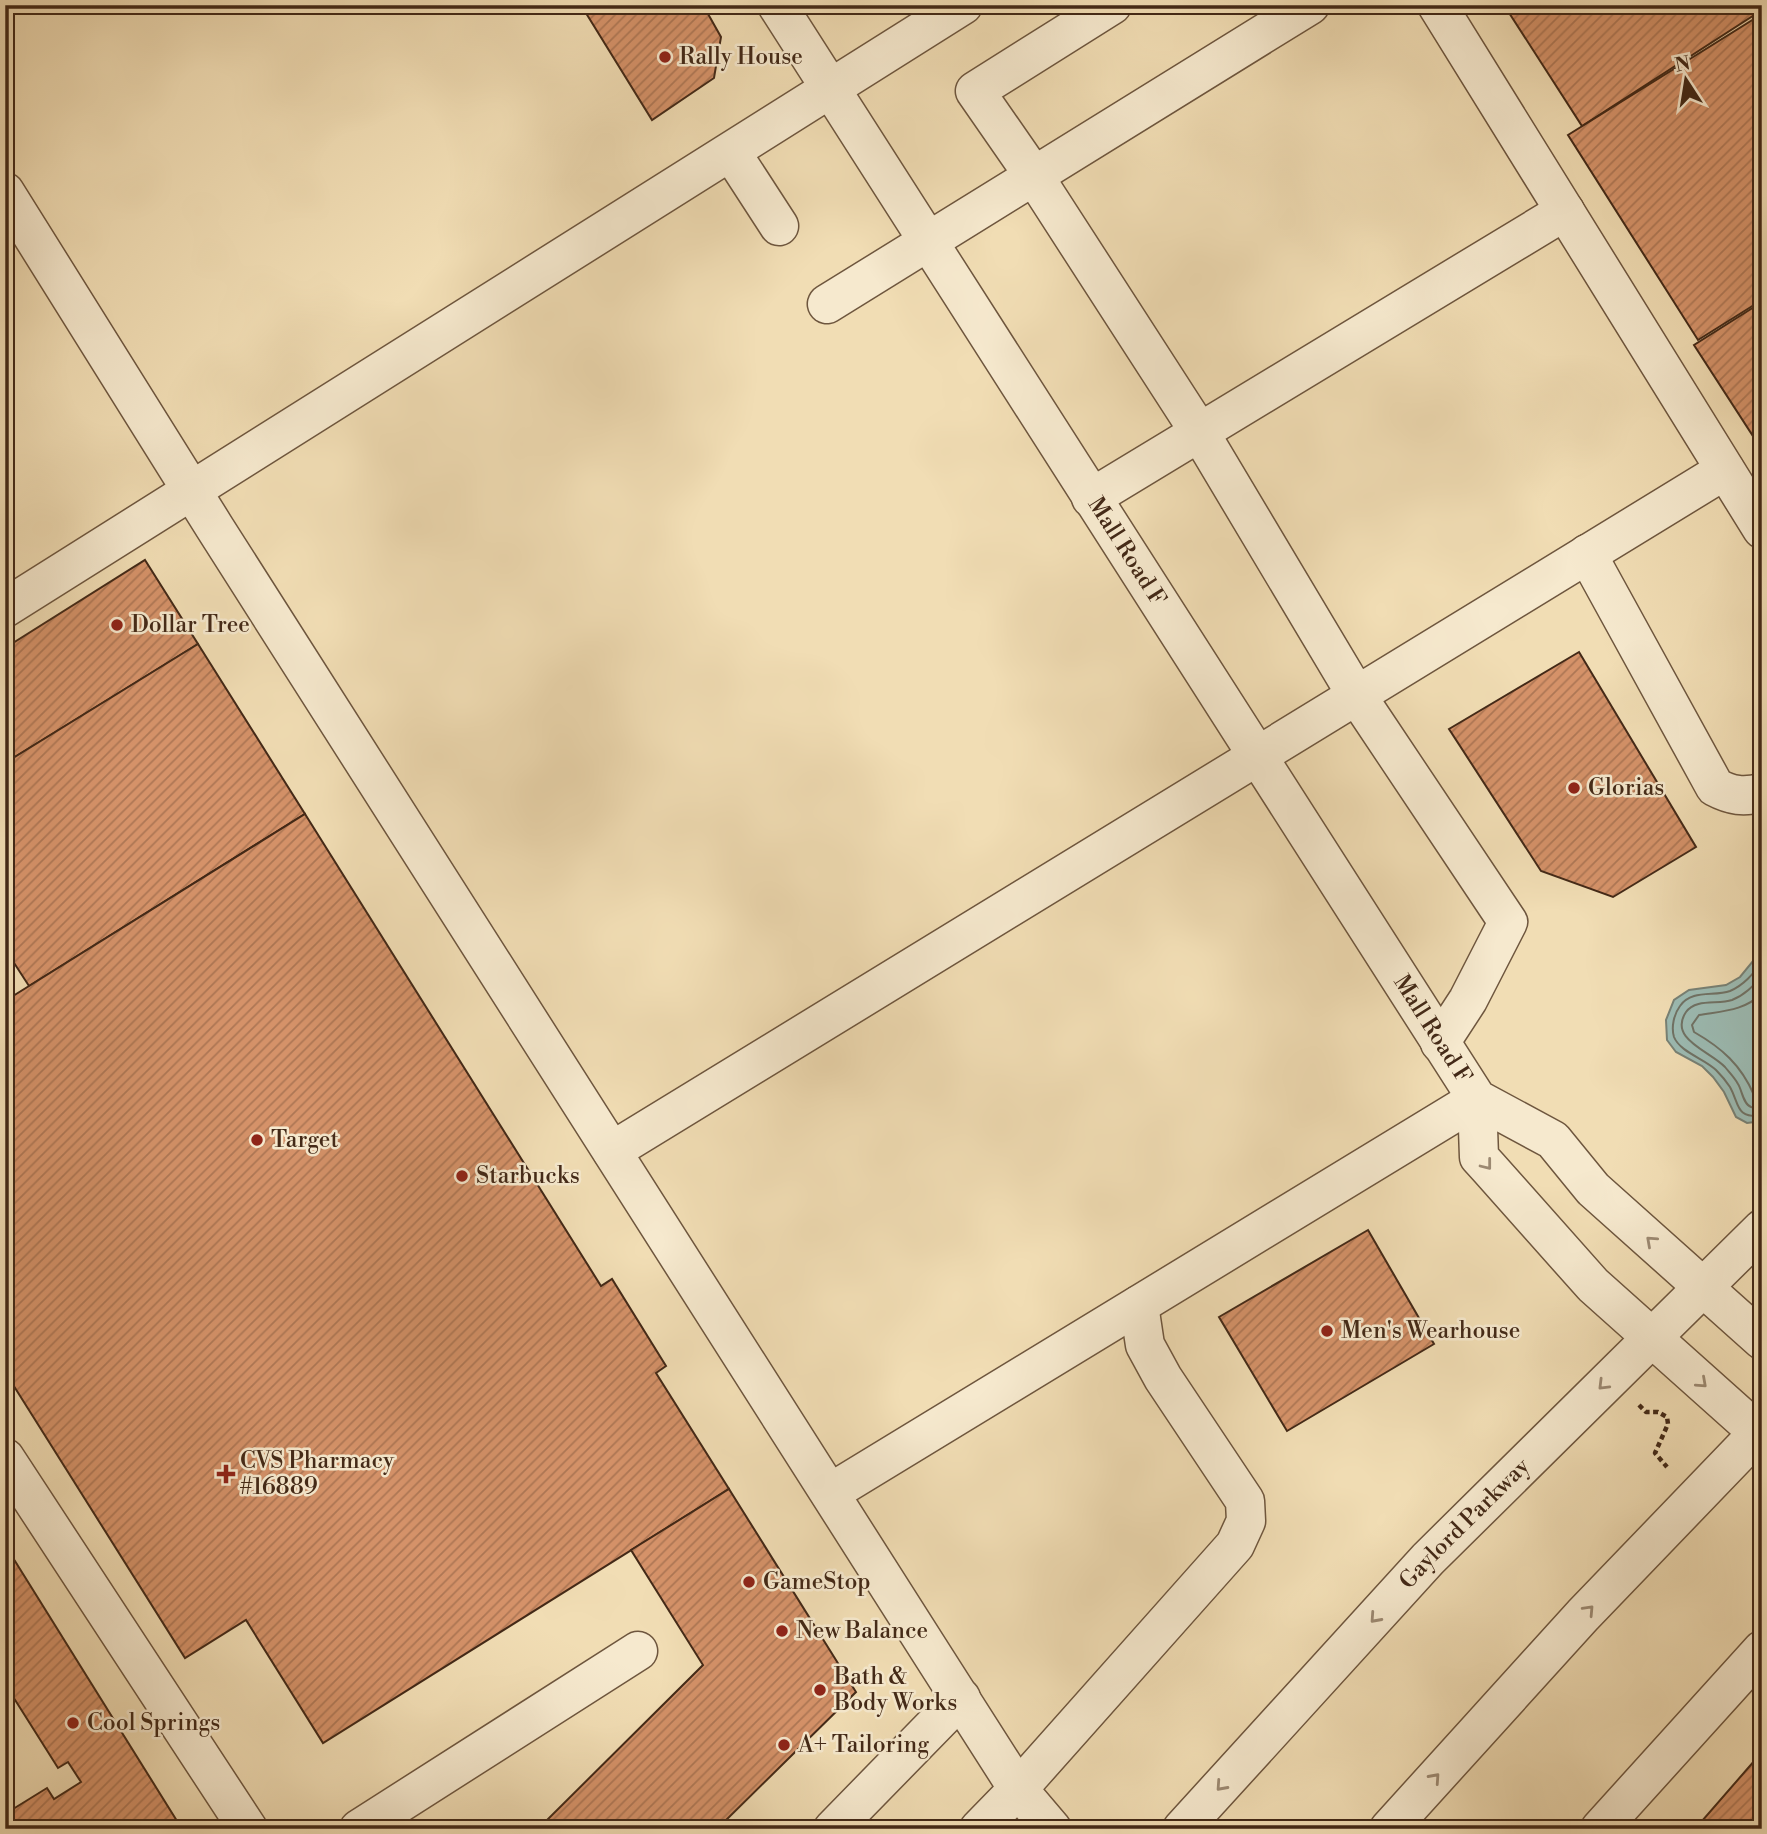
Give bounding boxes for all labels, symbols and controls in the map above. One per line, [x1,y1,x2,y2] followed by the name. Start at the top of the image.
[679,43,803,71] place label: Rally House
[1652,46,1722,116] north arrow
[657,49,673,65] marker: Rally House
[1673,51,1693,78] text: N
[1082,492,1172,611] street label: Mall Road F
[131,611,250,639] place label: Dollar Tree
[109,617,125,633] marker: Dollar Tree
[1588,774,1664,802] place label: Glorias
[1566,780,1582,796] marker: Glorias
[1387,970,1477,1089] street label: Mall Road F
[271,1126,339,1154] place label: Target
[249,1132,265,1148] marker: Target
[1478,1157,1491,1170] one-way arrow
[476,1162,580,1190] place label: Starbucks
[454,1168,470,1184] marker: Starbucks
[1646,1237,1659,1249] one-way arrow
[1341,1317,1520,1345] place label: Men's Wearhouse
[1319,1323,1335,1339] marker: Men's Wearhouse
[1694,1375,1707,1387] one-way arrow
[1598,1377,1611,1390] one-way arrow
[240,1447,395,1501] place label: CVS Pharmacy #16889
[1393,1452,1536,1595] street label: Gaylord Parkway
[218,1466,234,1482] marker: CVS Pharmacy #16889
[763,1568,871,1596] place label: GameStop
[741,1574,757,1590] marker: GameStop
[1580,1605,1593,1618] one-way arrow
[1370,1610,1383,1623] one-way arrow
[796,1617,928,1645] place label: New Balance
[774,1623,790,1639] marker: New Balance
[833,1663,957,1717] place label: Bath & Body Works
[812,1682,828,1698] marker: Bath & Body Works
[87,1709,220,1737] place label: Cool Springs
[65,1715,81,1731] marker: Cool Springs
[797,1731,929,1759] place label: A+ Tailoring
[776,1737,792,1753] marker: A+ Tailoring
[1427,1773,1440,1786] one-way arrow
[1217,1778,1229,1791] one-way arrow

